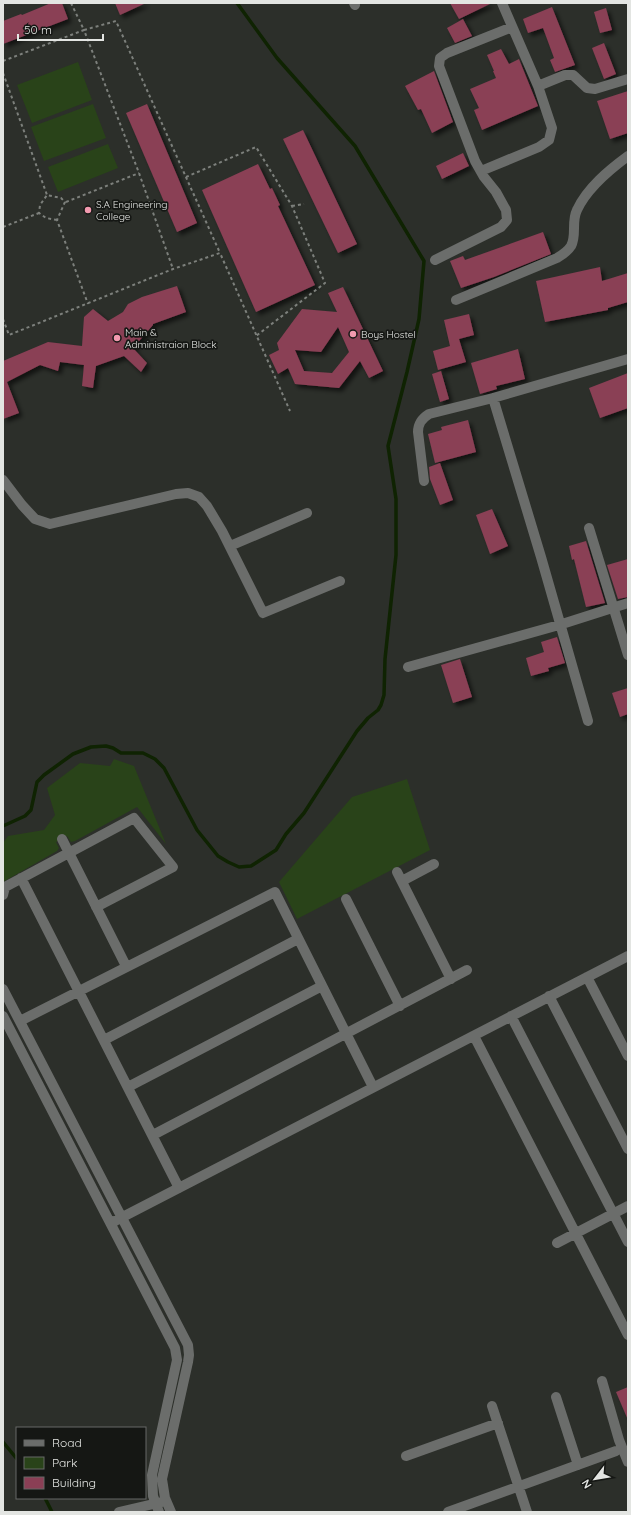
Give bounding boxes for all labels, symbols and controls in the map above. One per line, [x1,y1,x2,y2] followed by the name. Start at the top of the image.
[18,16,103,42] scale bar
[24,22,52,37] text: 50 m
[96,198,168,223] place label: S.A Engineering College
[83,205,93,215] marker: S.A Engineering College
[125,326,217,351] place label: Main & Administraion Block
[361,328,416,341] place label: Boys Hostel
[348,329,358,339] marker: Boys Hostel
[112,333,122,343] marker: Main & Administraion Block
[16,1427,146,1499] legend
[52,1435,82,1450] text: Road
[52,1455,77,1470] text: Park
[575,1459,615,1499] north arrow
[52,1475,96,1490] text: Building
[578,1477,595,1491] text: N

